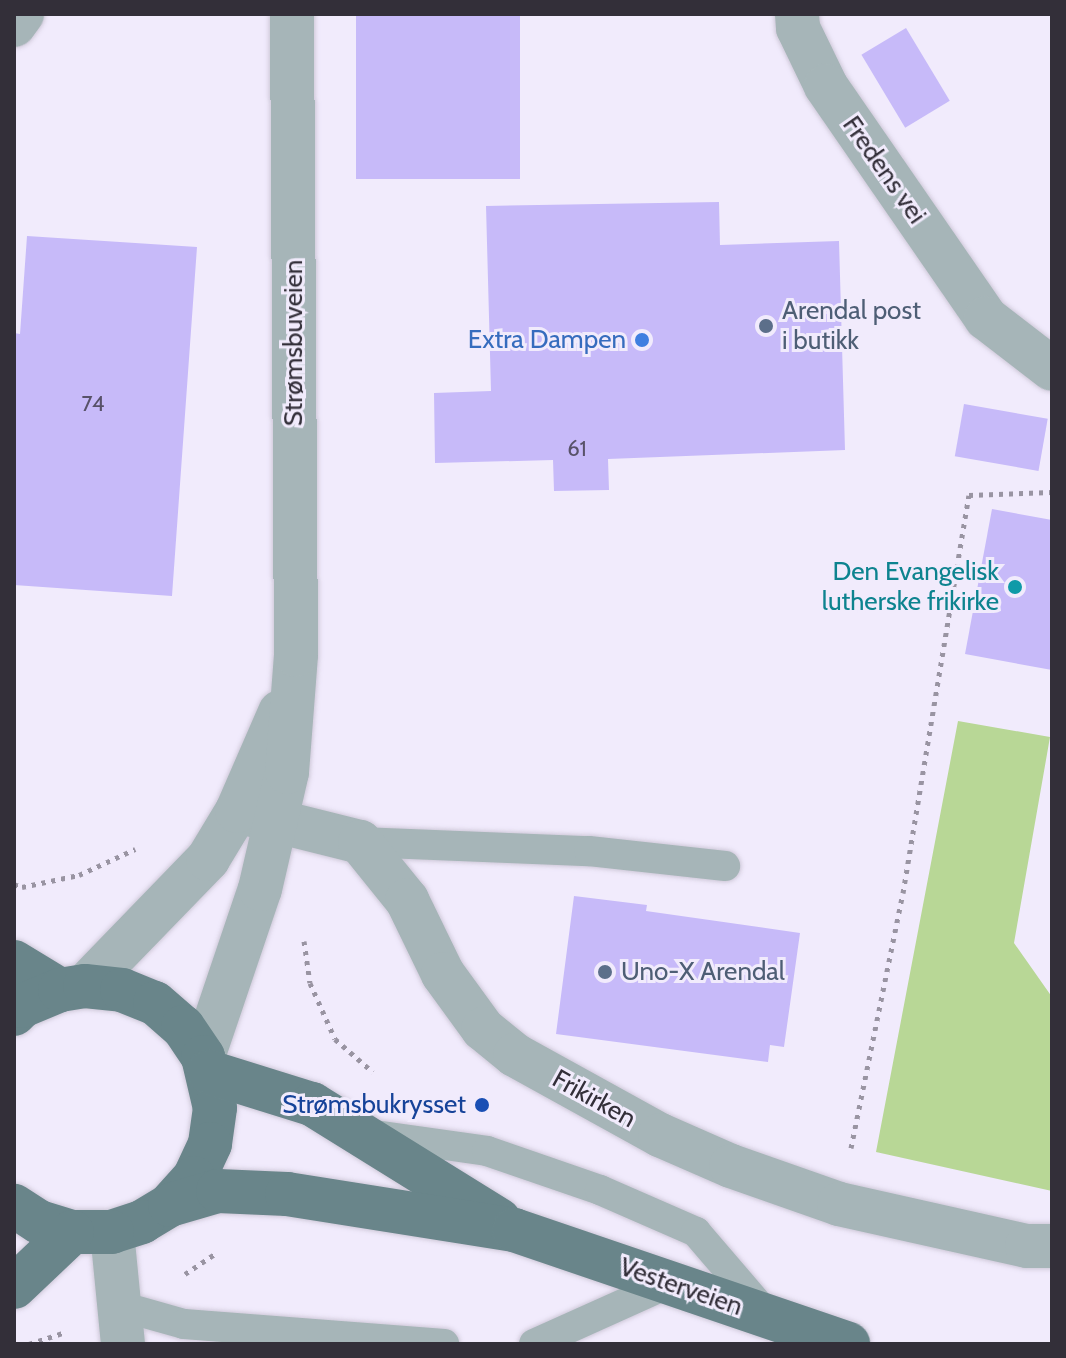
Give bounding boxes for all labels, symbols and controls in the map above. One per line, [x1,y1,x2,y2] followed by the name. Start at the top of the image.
[836,110,932,230] street label: Fredens vei
[278,260,310,426] street label: Strømsbuveien
[782,295,921,356] place label: Arendal post i butikk
[757,317,775,335] marker: Arendal post i butikk
[468,324,626,356] place label: Extra Dampen
[633,331,651,349] marker: Extra Dampen
[81,391,105,417] house number: 74
[567,436,587,462] house number: 61
[822,556,999,618] place label: Den Evangelisk lutherske frikirke
[1006,578,1024,596] marker: Den Evangelisk lutherske frikirke
[621,956,785,988] place label: Uno-X Arendal
[596,963,614,981] marker: Uno-X Arendal
[547,1063,641,1135] street label: Frikirken
[282,1089,466,1121] place label: Strømsbukrysset
[473,1096,491,1114] marker: Strømsbukrysset
[616,1251,746,1323] street label: Vesterveien

